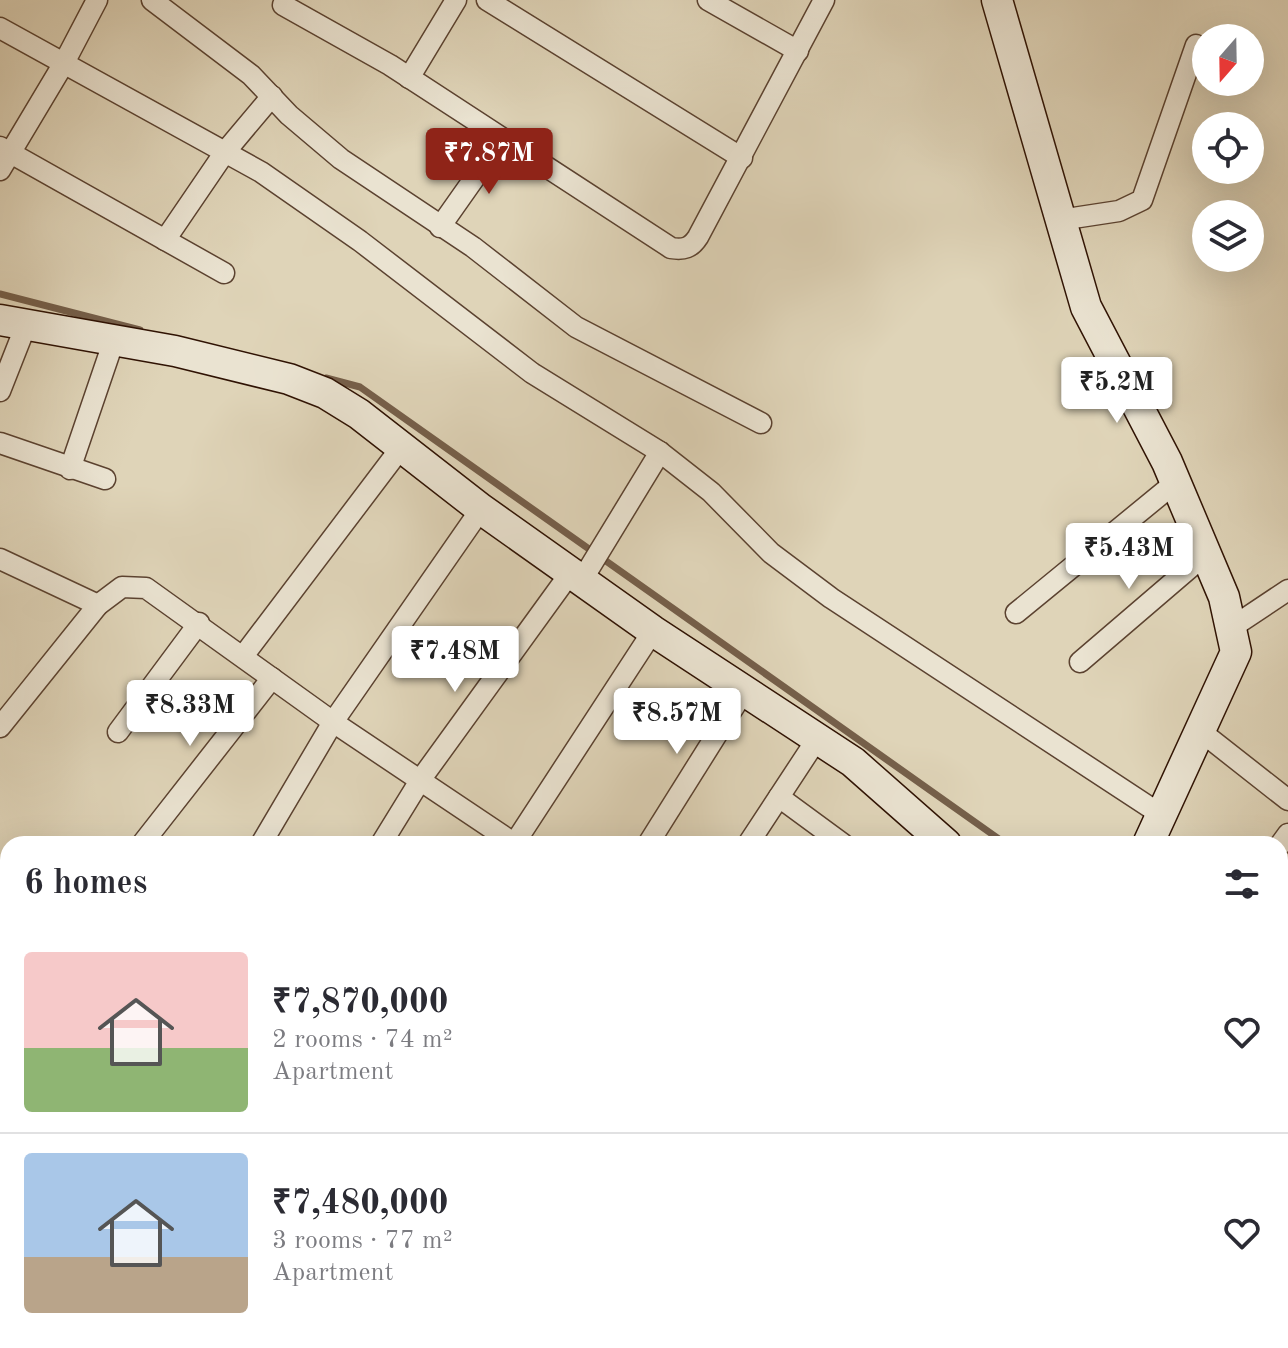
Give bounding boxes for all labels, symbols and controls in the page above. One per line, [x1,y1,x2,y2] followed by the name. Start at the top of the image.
[1192,24,1264,96] north arrow
[1192,24,1264,272] map controls
[1192,112,1264,184] button: locate
[424,128,554,196] pin: ₹7.87M
[444,141,534,167] text: ₹7.87M
[1192,200,1264,272] button: layers
[1061,357,1173,425] pin: ₹5.2M
[1079,370,1155,396] text: ₹5.2M
[1064,523,1194,591] pin: ₹5.43M
[1084,536,1174,562] text: ₹5.43M
[390,626,520,694] pin: ₹7.48M
[410,639,500,665] text: ₹7.48M
[125,680,255,748] pin: ₹8.33M
[612,688,742,756] pin: ₹8.57M
[145,693,235,719] text: ₹8.33M
[632,701,722,727] text: ₹8.57M
[1220,862,1264,906] icon: filters
[24,867,147,901] text: 6 homes
[88,984,184,1080] icon: home
[272,986,449,1020] text: ₹7,870,000
[1220,1010,1264,1054] icon: heart
[272,1027,453,1053] text: 2 rooms · 74 m²
[272,1059,394,1085] text: Apartment
[88,1185,184,1281] icon: home
[272,1187,449,1221] text: ₹7,480,000
[1220,1211,1264,1255] icon: heart
[272,1228,453,1254] text: 3 rooms · 77 m²
[272,1260,394,1286] text: Apartment

